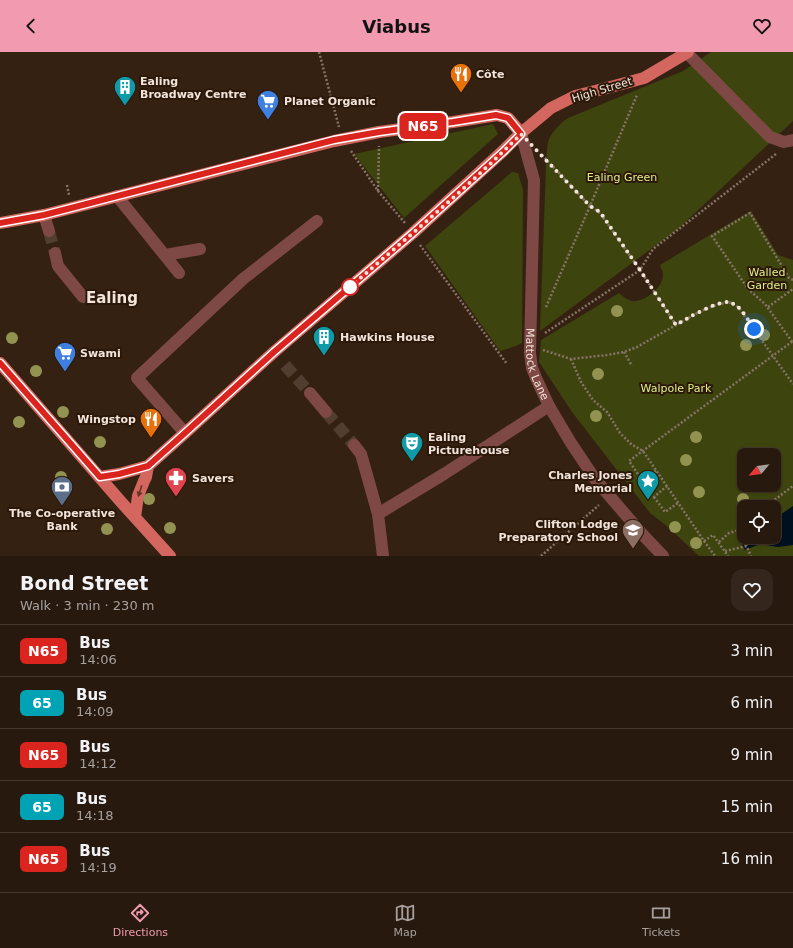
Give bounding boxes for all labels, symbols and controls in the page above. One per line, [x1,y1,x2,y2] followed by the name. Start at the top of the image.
[20,15,42,37] icon: back
[751,15,773,37] icon: heart
[362,16,431,37] text: Viabus
[448,61,474,94] restaurant icon: Côte
[476,68,504,81] place label: Côte
[112,74,138,107] building icon: Ealing Broadway Centre
[570,74,634,105] street label: High Street
[140,75,246,101] place label: Ealing Broadway Centre
[255,88,281,121] supermarket icon: Planet Organic
[284,95,376,108] place label: Planet Organic
[400,113,446,139] line badge: N65
[407,118,439,134] text: N65
[587,171,657,184] park label: Ealing Green
[747,266,787,292] park label: Walled Garden
[341,278,359,296] unlabelled marker
[86,289,138,307] district label: Ealing
[744,319,764,339] your location
[311,324,337,357] building icon: Hawkins House
[523,328,552,402] street label: Mattock Lane
[340,331,435,344] place label: Hawkins House
[52,340,78,373] supermarket icon: Swami
[80,347,121,360] place label: Swami
[641,382,712,395] park label: Walpole Park
[138,406,164,439] restaurant icon: Wingstop
[77,413,136,426] place label: Wingstop
[399,430,425,463] theatre icon: Ealing Picturehouse
[428,431,510,457] place label: Ealing Picturehouse
[737,448,781,492] north arrow
[737,448,781,544] map controls
[163,465,189,498] pharmacy icon: Savers
[635,468,661,501] place icon: Charles Jones Memorial
[548,469,632,495] place label: Charles Jones Memorial
[192,472,234,485] place label: Savers
[49,474,75,507] bank icon: The Co-operative Bank
[137,485,143,497] one-way arrow
[737,500,781,544] button: locate
[9,507,115,533] place label: The Co-operative Bank
[620,517,646,550] school or university icon: Clifton Lodge Preparatory School
[499,518,618,544] place label: Clifton Lodge Preparatory School
[731,569,773,611] button: heart
[20,572,148,594] text: Bond Street
[20,598,154,613] text: Walk · 3 min · 230 m
[79,634,110,652] text: Bus
[730,642,773,660] text: 3 min
[28,643,59,659] text: N65
[79,652,117,667] text: 14:06
[76,686,107,704] text: Bus
[730,694,773,712] text: 6 min
[32,695,52,711] text: 65
[76,704,113,719] text: 14:09
[79,738,110,756] text: Bus
[730,746,773,764] text: 9 min
[28,747,59,763] text: N65
[79,756,117,771] text: 14:12
[76,790,107,808] text: Bus
[721,798,773,816] text: 15 min
[32,799,52,815] text: 65
[76,808,113,823] text: 14:18
[79,842,110,860] text: Bus
[721,850,773,868] text: 16 min
[28,851,59,867] text: N65
[79,860,117,875] text: 14:19
[113,902,168,939] tab: Directions
[393,902,417,939] tab: Map
[642,902,680,939] tab: Tickets

